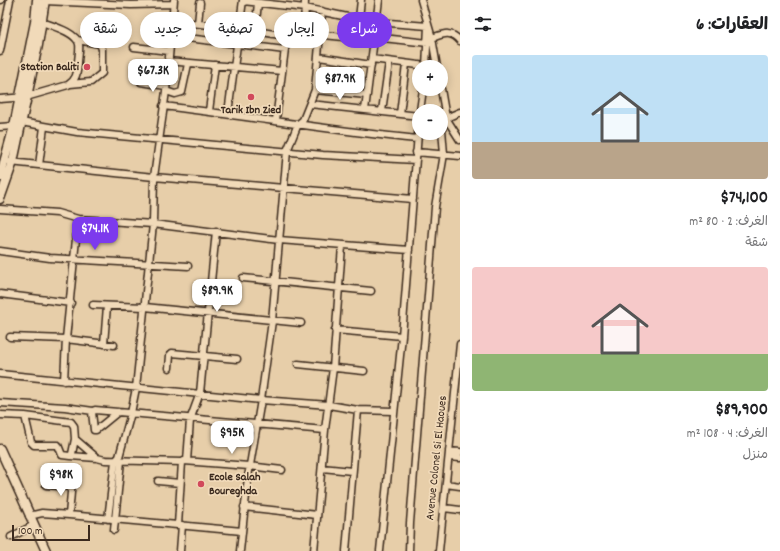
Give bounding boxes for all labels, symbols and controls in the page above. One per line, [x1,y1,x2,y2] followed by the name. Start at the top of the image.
[80,12,132,48] chip: شقة
[140,12,196,48] chip: جديد
[204,12,266,48] chip: تصفية
[274,12,329,48] chip: إيجار
[337,12,392,48] chip: شراء
[472,13,494,35] icon: filters
[696,14,768,38] text: العقارات: 6
[20,59,80,76] place label: Station Baliti
[120,59,186,93] pin: $67.3K
[412,60,448,140] map controls
[412,60,448,96] button: +
[82,62,92,72] marker: Station Baliti
[137,62,169,81] text: $67.3K
[307,67,373,101] pin: $87.9K
[325,70,355,89] text: $87.9K
[584,81,656,153] icon: home
[246,92,256,102] marker: Tarik Ibn Zied
[221,102,282,119] place label: Tarik Ibn Zied
[412,104,448,140] button: −
[720,187,768,211] text: $74,100
[689,213,768,232] text: الغرف: 2 · 80 m²
[62,217,128,251] pin: $74.1K
[81,220,109,239] text: $74.1K
[745,234,768,253] text: شقة
[184,279,250,313] pin: $89.9K
[201,282,233,301] text: $89.9K
[584,293,656,365] icon: home
[422,395,452,521] street label: Avenue Colonel Si El Haoues
[715,399,768,423] text: $89,900
[208,421,256,455] pin: $95K
[220,424,244,443] text: $95K
[687,425,768,444] text: الغرف: 4 · 108 m²
[742,446,768,465] text: منزل
[37,463,85,497] pin: $98K
[49,466,73,485] text: $98K
[209,469,261,500] place label: Ecole Salah Boureghda
[196,479,206,489] marker: Ecole Salah Boureghda
[12,523,90,542] scale bar
[18,524,42,540] text: 100 m

